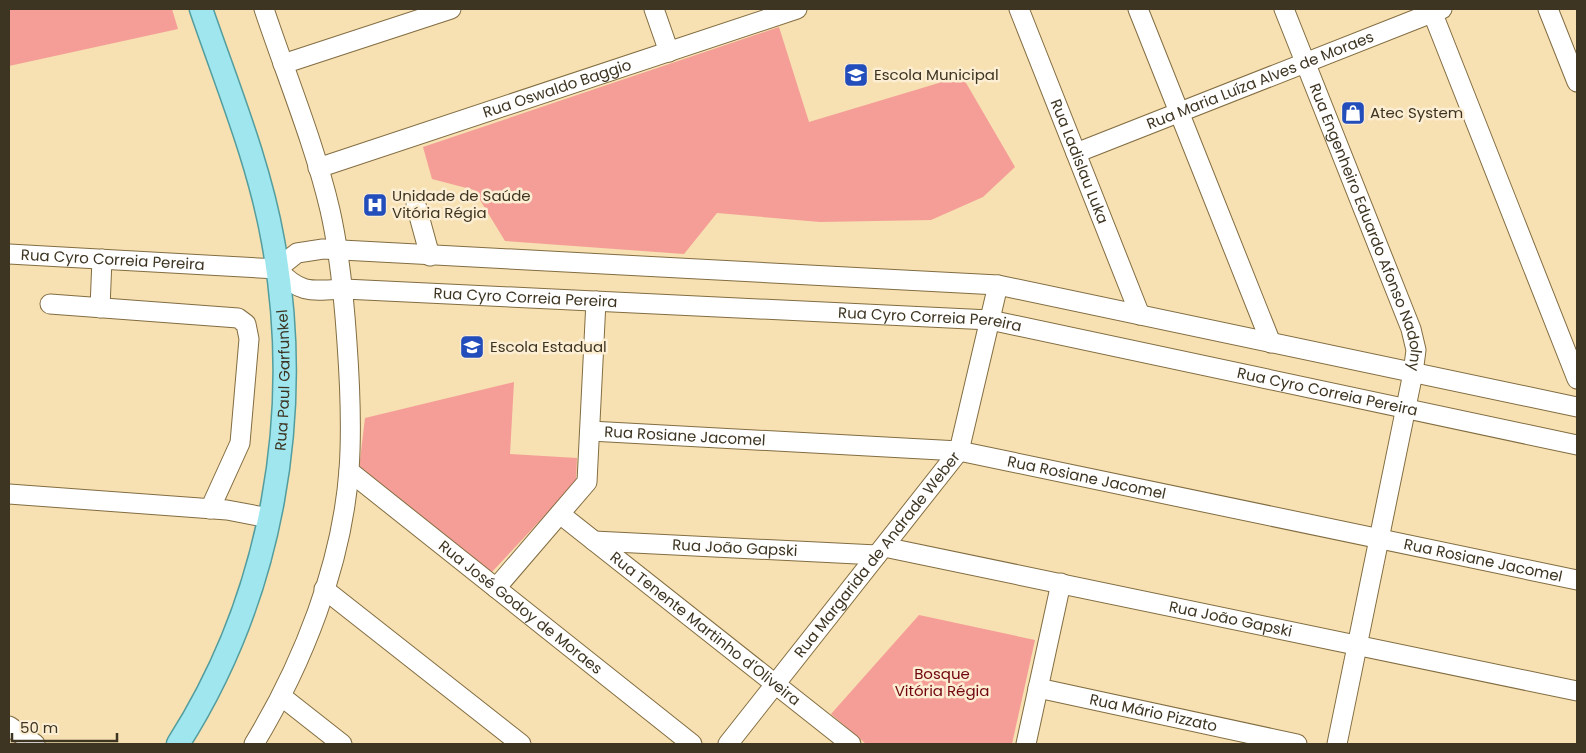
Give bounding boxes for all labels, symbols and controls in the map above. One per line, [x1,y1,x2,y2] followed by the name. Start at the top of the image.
[1143,26,1377,134] street label: Rua Maria Luíza Alves de Moraes
[480,54,634,123] street label: Rua Oswaldo Baggio
[843,62,869,88] school or university icon: Escola Municipal
[874,64,999,85] place label: Escola Municipal
[1305,80,1427,373] street label: Rua Engenheiro Eduardo Afonso Nadolny
[1046,96,1114,227] street label: Rua Ladislau Luka
[1340,100,1366,126] shop icon: Atec System
[1370,102,1463,123] place label: Atec System
[392,185,531,223] place label: Unidade de Saúde Vitória Régia
[362,192,388,218] hospital icon: Unidade de Saúde Vitória Régia
[20,244,205,275] street label: Rua Cyro Correia Pereira
[433,282,618,312] street label: Rua Cyro Correia Pereira
[838,302,1024,336] street label: Rua Cyro Correia Pereira
[269,309,295,452] street label: Rua Paul Garfunkel
[459,334,485,360] school or university icon: Escola Estadual
[490,336,607,357] place label: Escola Estadual
[1235,362,1420,421] street label: Rua Cyro Correia Pereira
[604,421,766,450] street label: Rua Rosiane Jacomel
[789,447,965,662] street label: Rua Margarida de Andrade Weber
[1006,450,1168,504] street label: Rua Rosiane Jacomel
[1402,533,1564,587] street label: Rua Rosiane Jacomel
[672,534,798,561] street label: Rua João Gapski
[434,535,607,679] street label: Rua José Godoy de Moraes
[606,547,805,710] street label: Rua Tenente Martinho d'Oliveira
[1167,595,1294,642] street label: Rua João Gapski
[895,663,989,701] park label: Bosque Vitória Régia
[1088,688,1219,736] street label: Rua Mário Pizzato
[12,710,118,742] scale bar
[20,717,58,738] text: 50 m

